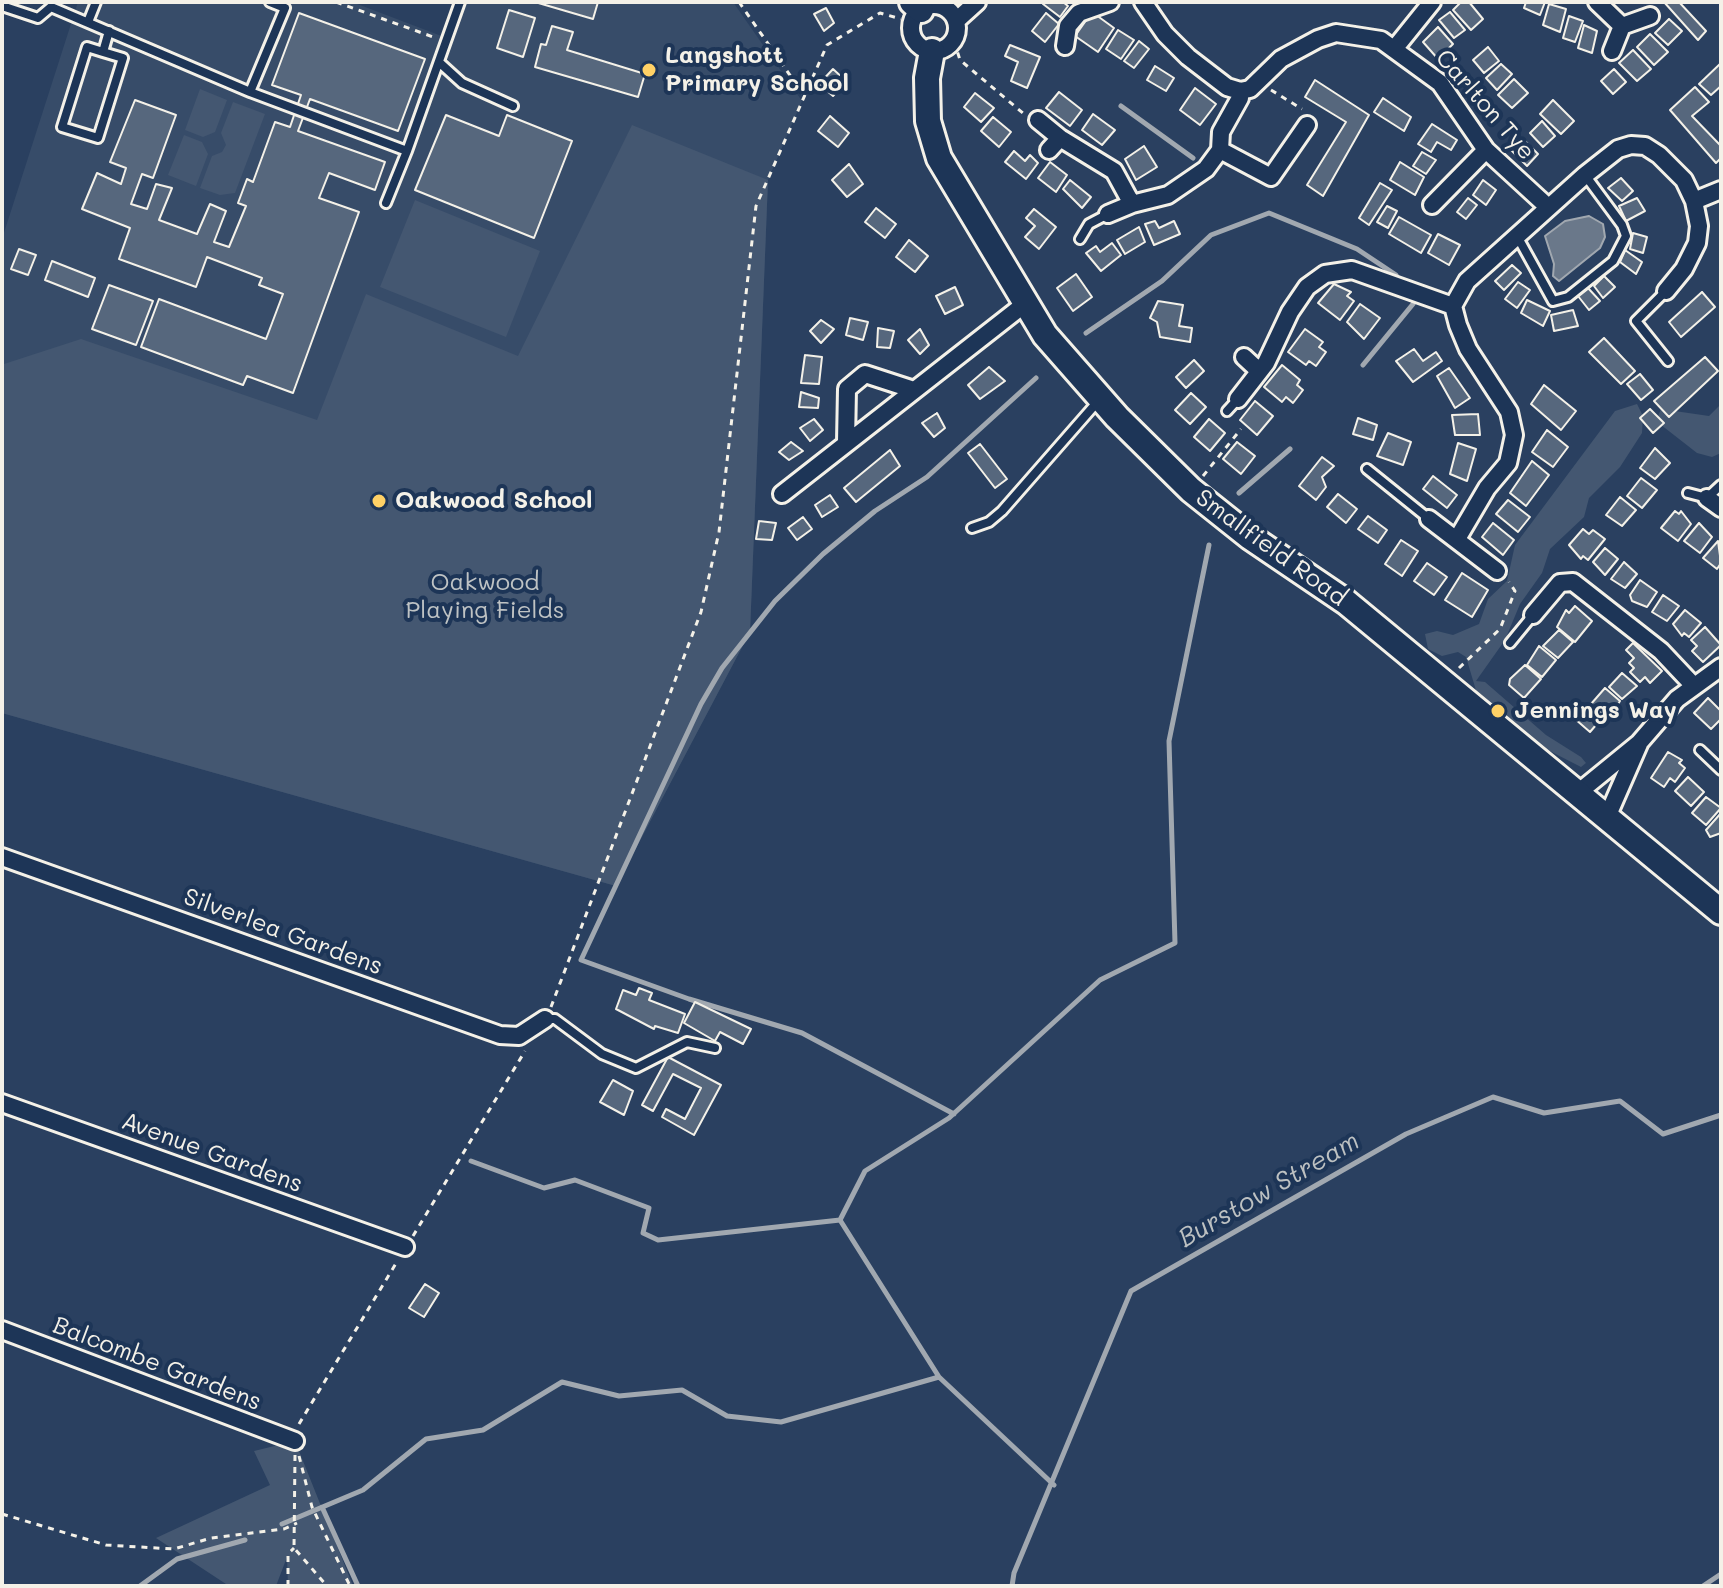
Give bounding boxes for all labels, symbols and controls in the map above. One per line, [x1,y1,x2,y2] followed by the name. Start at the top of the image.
[665,42,849,98] place label: Langshott Primary School
[1429,44,1541,166] street label: Carlton Tye
[640,61,658,79] marker: Langshott Primary School
[1190,483,1352,613] street label: Smallfield Road
[395,487,593,515] place label: Oakwood School
[370,492,388,510] marker: Oakwood School
[406,569,564,625] park label: Oakwood Playing Fields
[1514,697,1677,725] place label: Jennings Way
[1489,702,1507,720] marker: Jennings Way
[179,883,387,981] street label: Silverlea Gardens
[118,1107,306,1199] street label: Avenue Gardens
[1173,1126,1365,1254] water label: Burstow Stream
[49,1311,265,1417] street label: Balcombe Gardens

